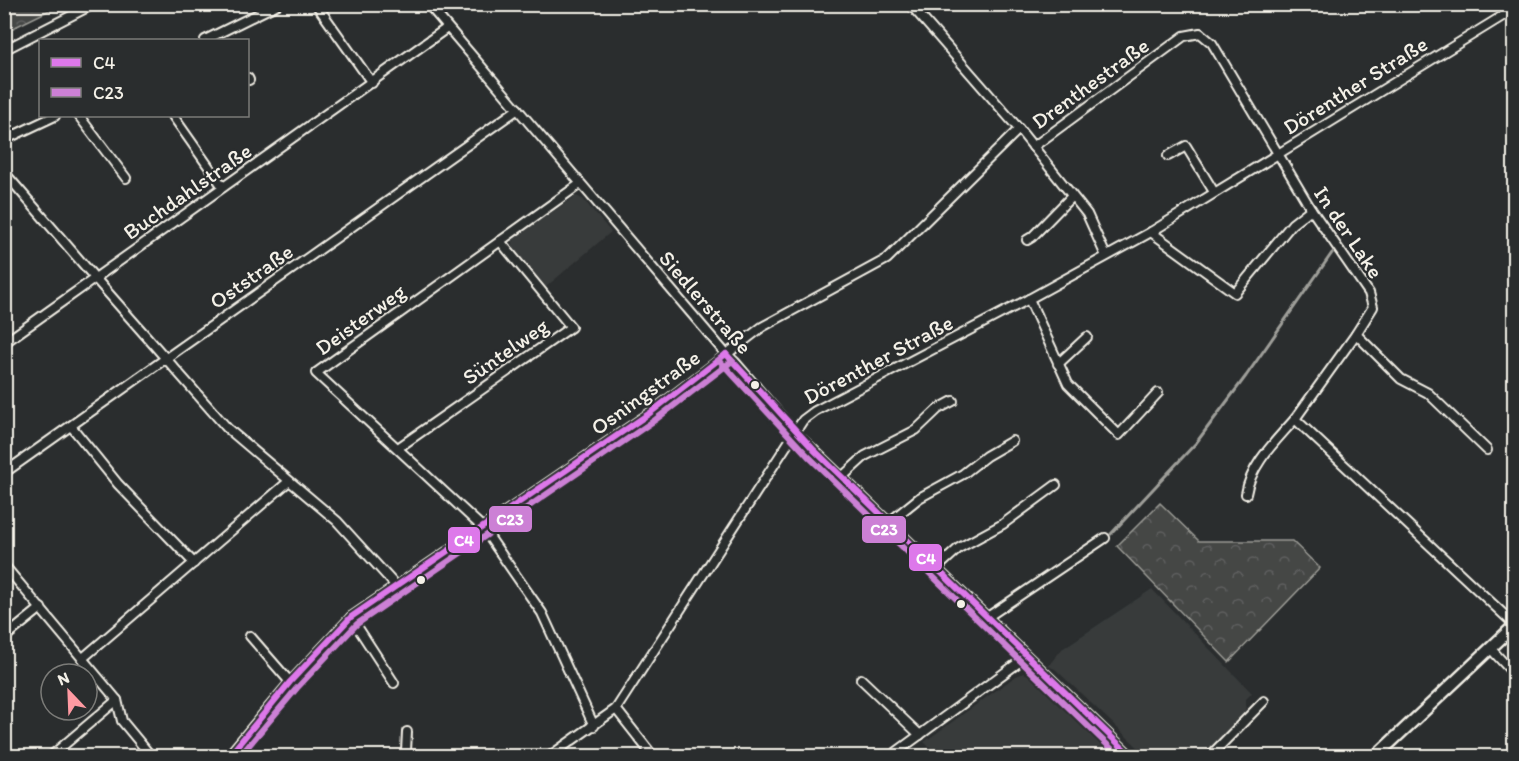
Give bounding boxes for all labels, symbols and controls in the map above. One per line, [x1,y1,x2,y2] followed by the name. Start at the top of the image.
[1278,30,1433,141] street label: Dörenther Straße
[1026,32,1154,135] street label: Drenthestraße
[39,39,249,117] legend
[93,52,116,74] text: C4
[93,82,124,104] text: C23
[118,137,257,246] street label: Buchdahlstraße
[1308,181,1389,284] street label: In der Lake
[204,238,298,315] street label: Oststraße
[653,245,758,360] street label: Siedlerstraße
[310,277,411,361] street label: Deisterweg
[799,309,958,410] street label: Dörenther Straße
[457,312,554,391] street label: Süntelweg
[585,344,705,441] street label: Osningstraße
[749,379,761,391] unlabelled marker
[488,505,533,533] line badge: C23
[496,510,524,529] text: C23
[861,515,907,544] line badge: C23
[870,520,898,539] text: C23
[447,526,481,554] line badge: C4
[454,531,474,550] text: C4
[908,543,943,572] line badge: C4
[916,549,936,568] text: C4
[415,574,427,586] unlabelled marker
[955,598,967,610] unlabelled marker
[39,662,99,722] north arrow
[55,668,72,690] text: N

